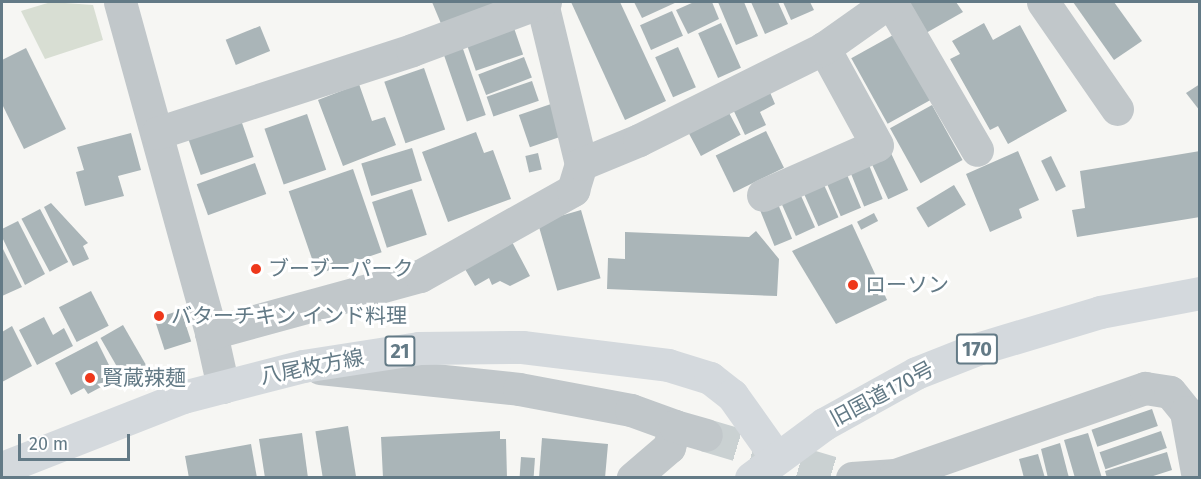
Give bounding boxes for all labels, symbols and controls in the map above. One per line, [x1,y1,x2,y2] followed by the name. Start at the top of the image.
[268,256,415,282] place label: ブーブーパーク
[249,262,263,276] marker: ブーブーパーク
[865,272,949,298] place label: ローソン
[846,278,860,292] marker: ローソン
[171,303,408,329] place label: バターチキン インド料理
[152,309,166,323] marker: バターチキン インド料理
[954,332,1000,366] road number: 170
[384,334,416,368] road number: 21
[258,345,366,389] street label: 八尾枚方線
[826,356,938,432] street label: 旧国道170号
[102,365,186,391] place label: 賢蔵辣麺
[83,371,97,385] marker: 賢蔵辣麺
[21,422,134,460] scale bar
[29,433,68,455] text: 20 m

